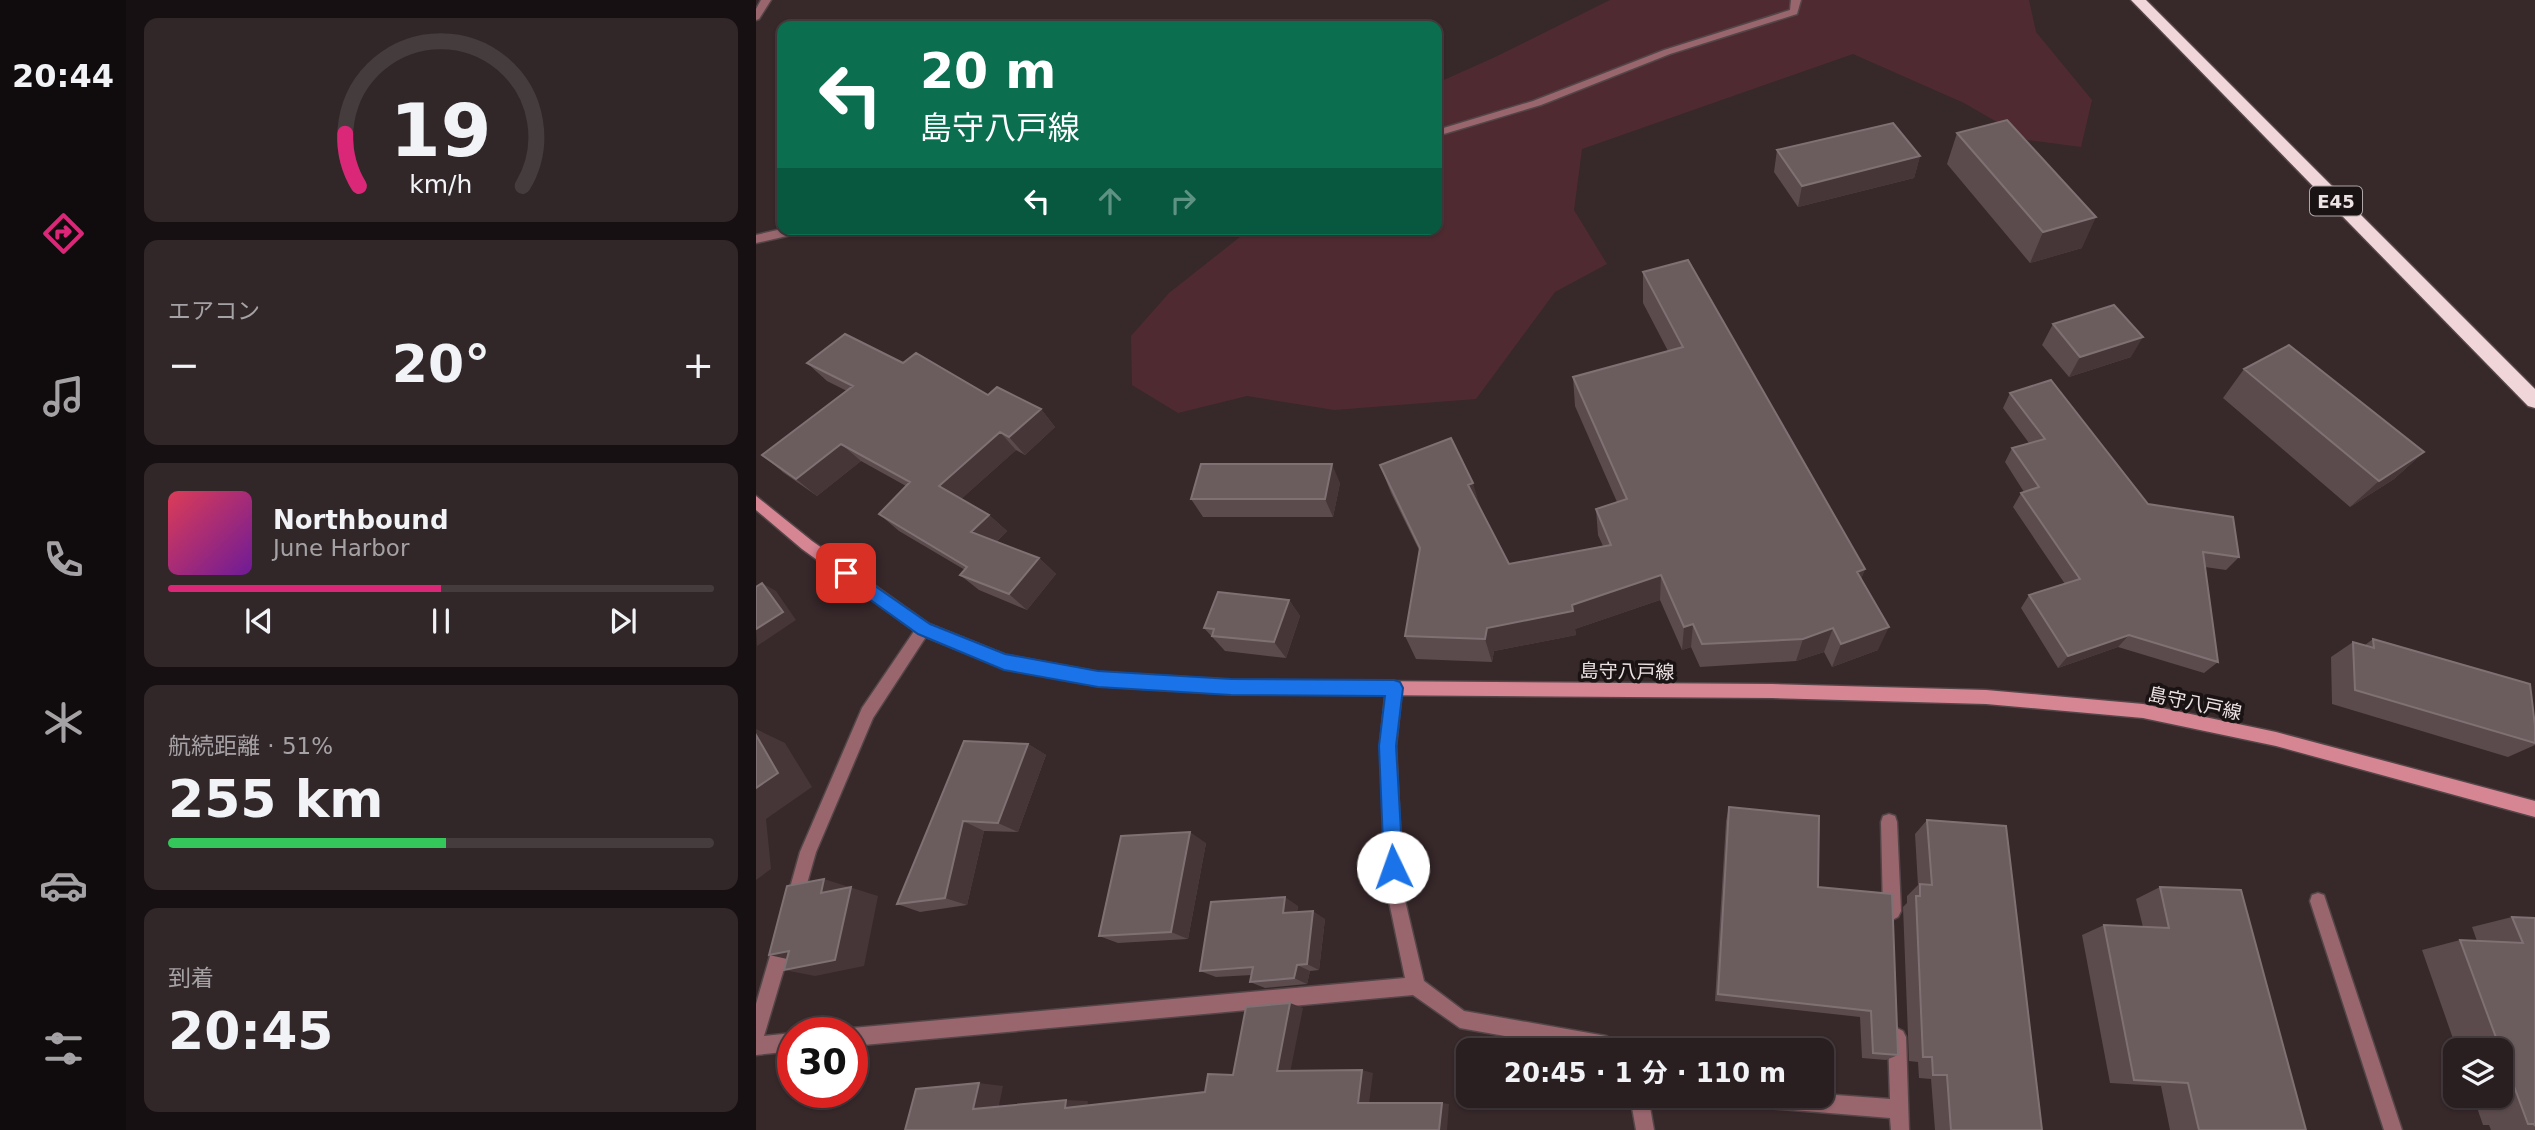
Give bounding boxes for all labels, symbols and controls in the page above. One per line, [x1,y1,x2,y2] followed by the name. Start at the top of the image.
[920,43,1056,100] text: 20 m
[805,49,896,140] icon: left
[12,57,114,95] text: 20:44
[390,89,492,174] text: 19
[920,109,1080,147] text: 島守八戸線
[409,170,473,199] text: km/h
[1018,182,1056,220] icon: left
[1091,182,1129,220] icon: ahead
[1164,182,1202,220] icon: right
[2310,186,2362,216] road number: E45
[39,209,88,258] icon: directions
[168,298,260,324] text: エアコン
[392,334,490,394] text: 20°
[168,343,200,387] text: −
[682,343,714,387] text: +
[39,372,88,421] icon: music
[273,505,449,535] text: Northbound
[39,535,88,584] icon: phone
[273,535,409,561] text: June Harbor
[816,543,876,603] pin
[827,554,865,592] icon: arrive
[240,602,278,640] icon: previous
[422,602,460,640] icon: pause
[604,602,642,640] icon: next
[1579,659,1675,683] street label: 島守八戸線
[2146,682,2244,724] street label: 島守八戸線
[39,698,88,747] icon: climate
[168,733,333,759] text: 航続距離 · 51%
[168,769,383,829] text: 255 km
[1356,830,1430,904] position arrow
[39,861,88,910] icon: car
[168,965,214,991] text: 到着
[168,1001,334,1061] text: 20:45
[777,1017,868,1108] speed limit sign: 30
[39,1024,88,1073] icon: filters
[2443,1038,2513,1108] map controls
[2443,1038,2513,1108] button: layers
[1504,1058,1786,1088] text: 20:45 · 1 分 · 110 m

